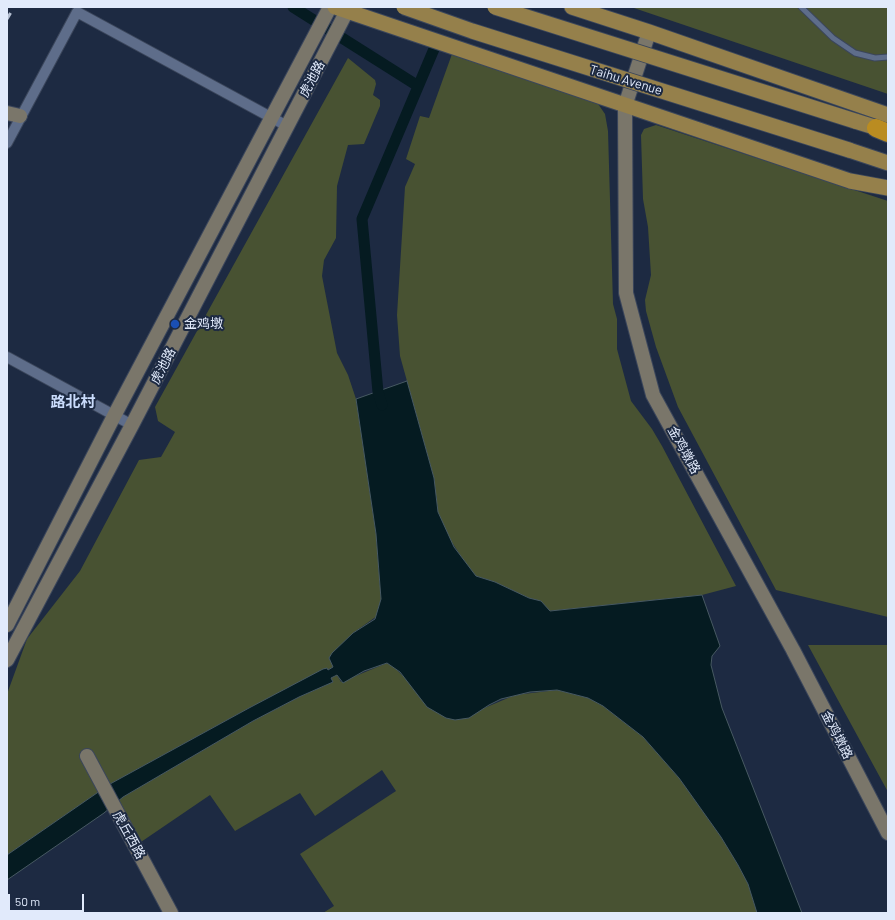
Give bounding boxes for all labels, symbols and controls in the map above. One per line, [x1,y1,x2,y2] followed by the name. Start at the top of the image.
[296,58,328,100] street label: 虎池路
[588,62,664,98] street label: Taihu Avenue
[184,316,223,332] place label: 金鸡墩
[169,318,181,330] marker: 金鸡墩
[147,345,179,387] street label: 虎池路
[51,393,95,411] district label: 路北村
[665,423,703,477] street label: 金鸡墩路
[818,708,856,762] street label: 金鸡墩路
[110,808,148,862] street label: 虎丘西路
[10,886,86,912] scale bar
[15,894,40,908] text: 50 m

